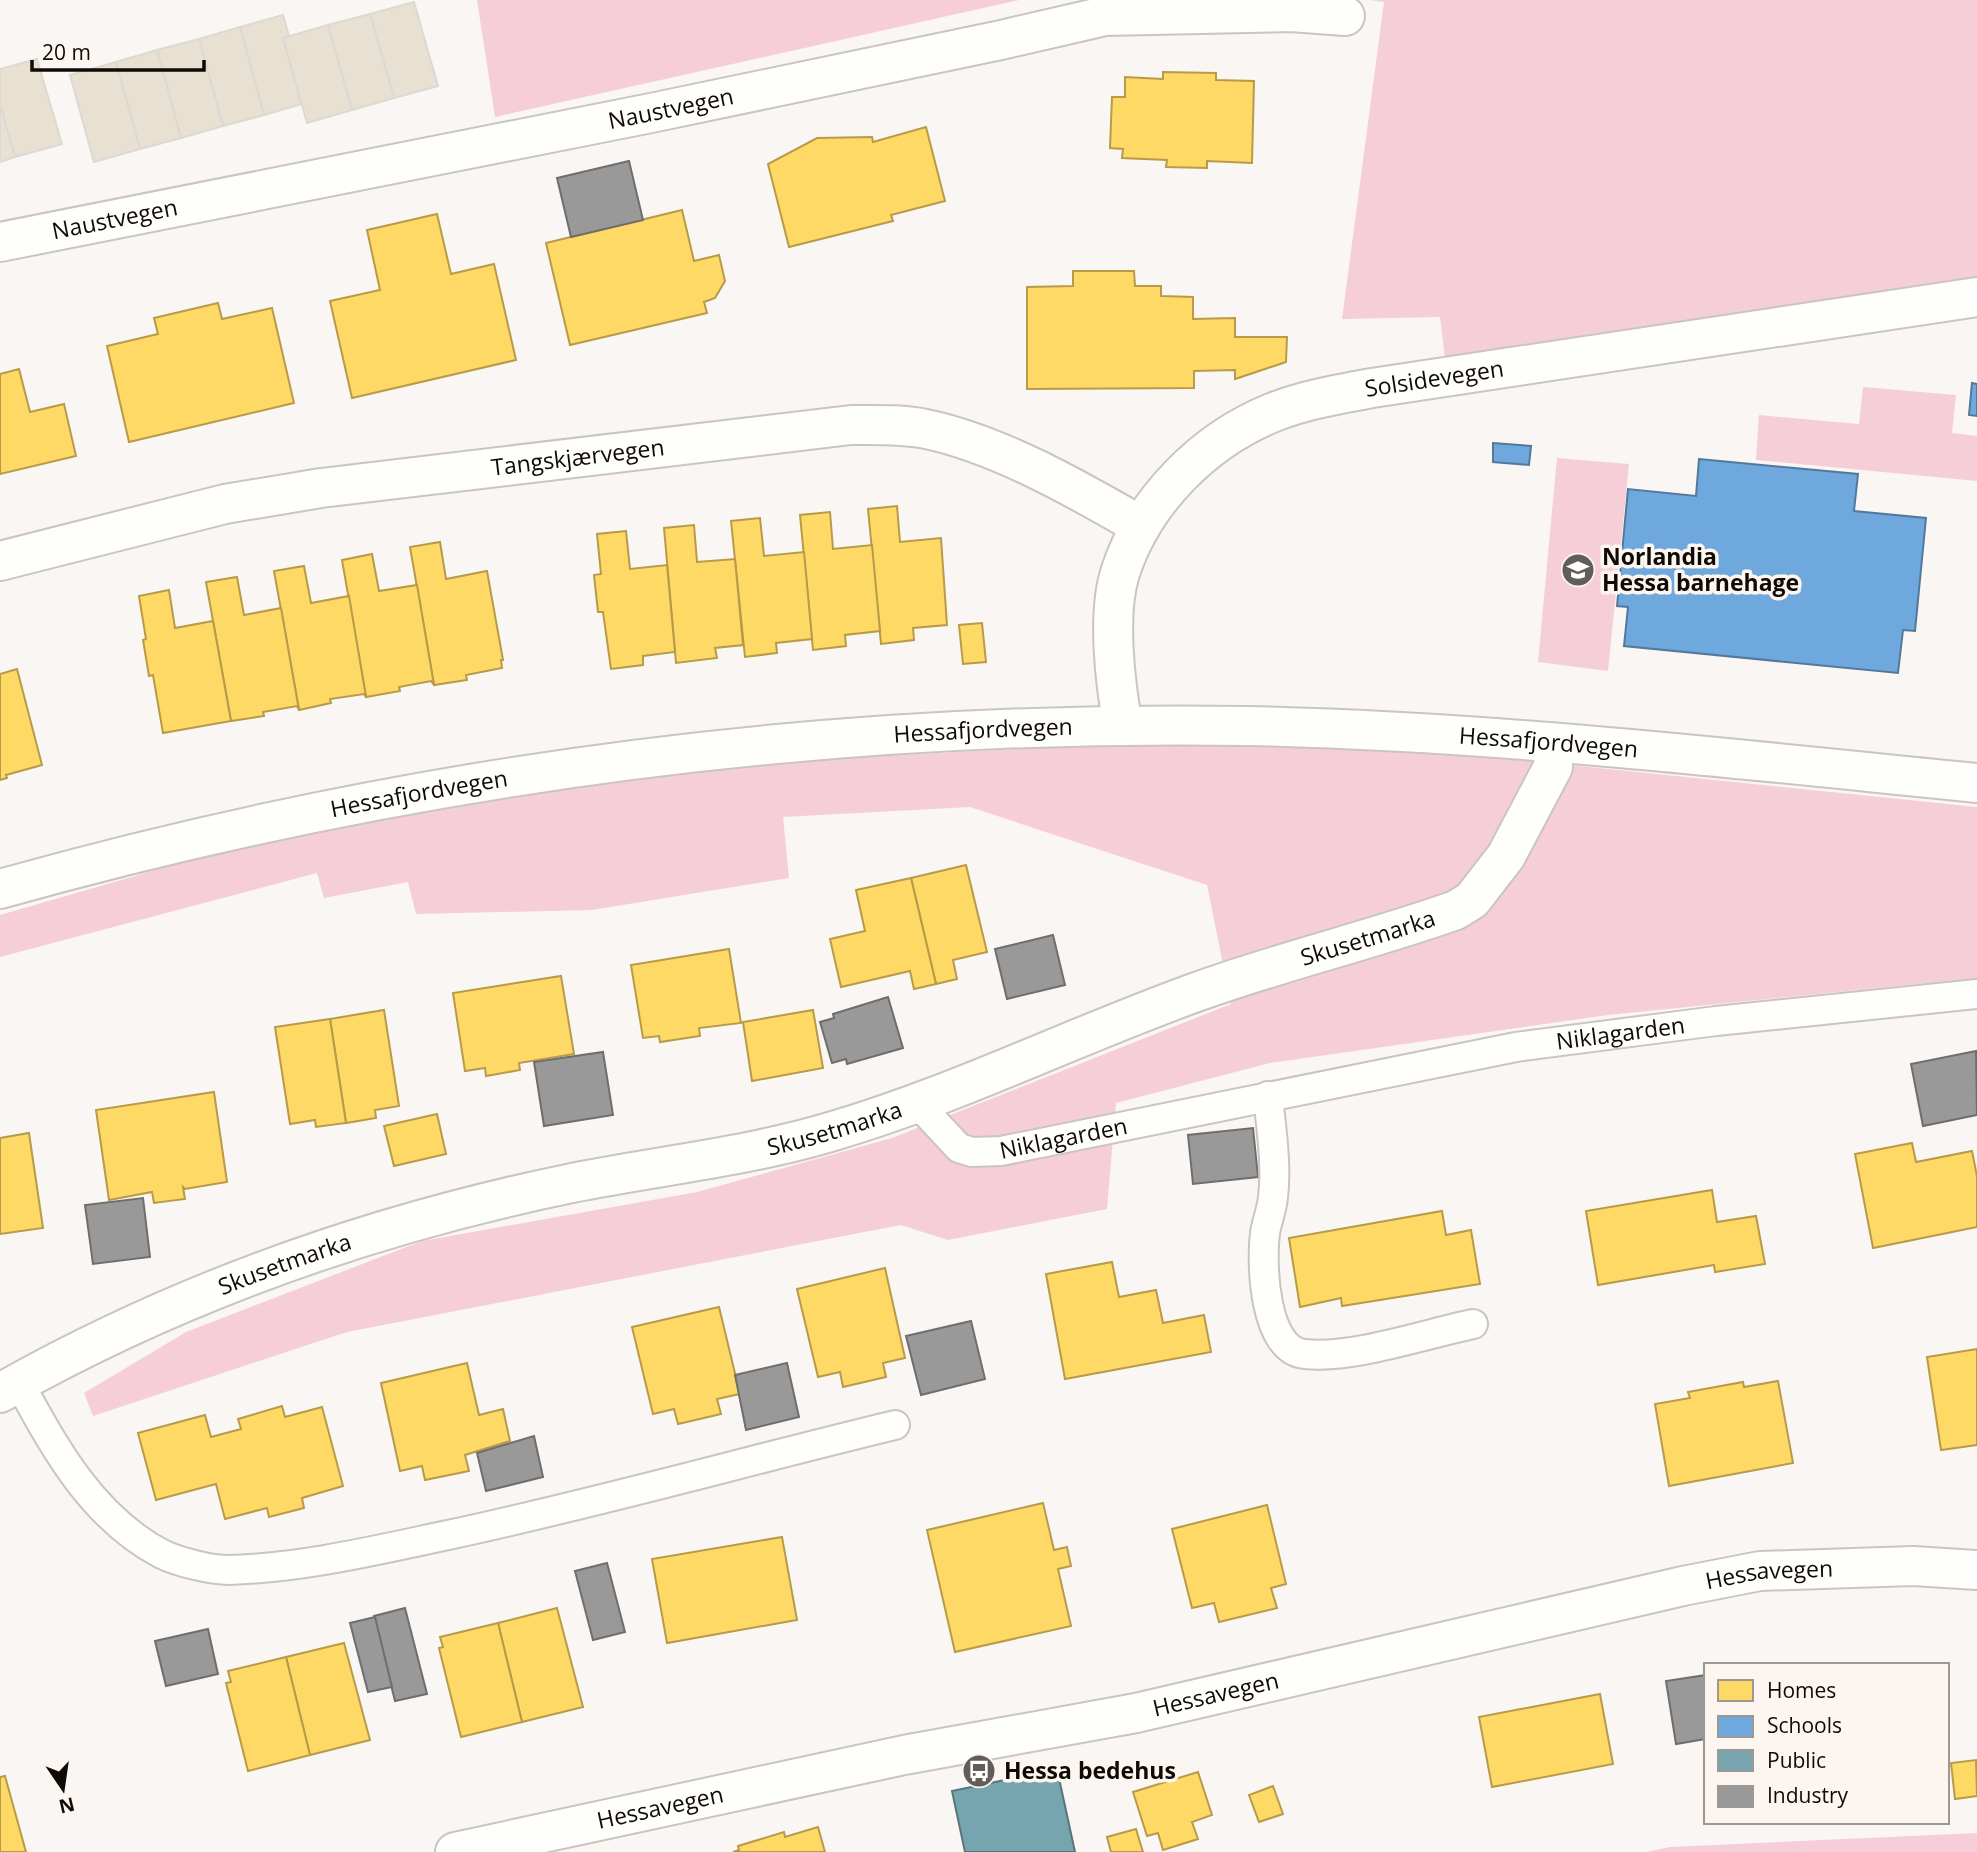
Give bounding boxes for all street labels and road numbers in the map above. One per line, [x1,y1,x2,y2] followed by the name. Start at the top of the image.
[605,79,736,136] street label: Naustvegen
[49,190,180,246] street label: Naustvegen
[1362,351,1506,404] street label: Solsidevegen
[489,430,666,483] street label: Tangskjærvegen
[892,710,1073,750] street label: Hessafjordvegen
[1458,718,1639,765] street label: Hessafjordvegen
[328,761,510,824] street label: Hessafjordvegen
[1296,901,1439,973] street label: Skusetmarka
[1554,1008,1687,1057] street label: Niklagarden
[764,1093,906,1163] street label: Skusetmarka
[997,1109,1130,1166] street label: Niklagarden
[213,1225,355,1302] street label: Skusetmarka
[1702,1552,1834,1596] street label: Hessavegen
[1149,1663,1282,1724] street label: Hessavegen
[594,1777,726,1836] street label: Hessavegen

